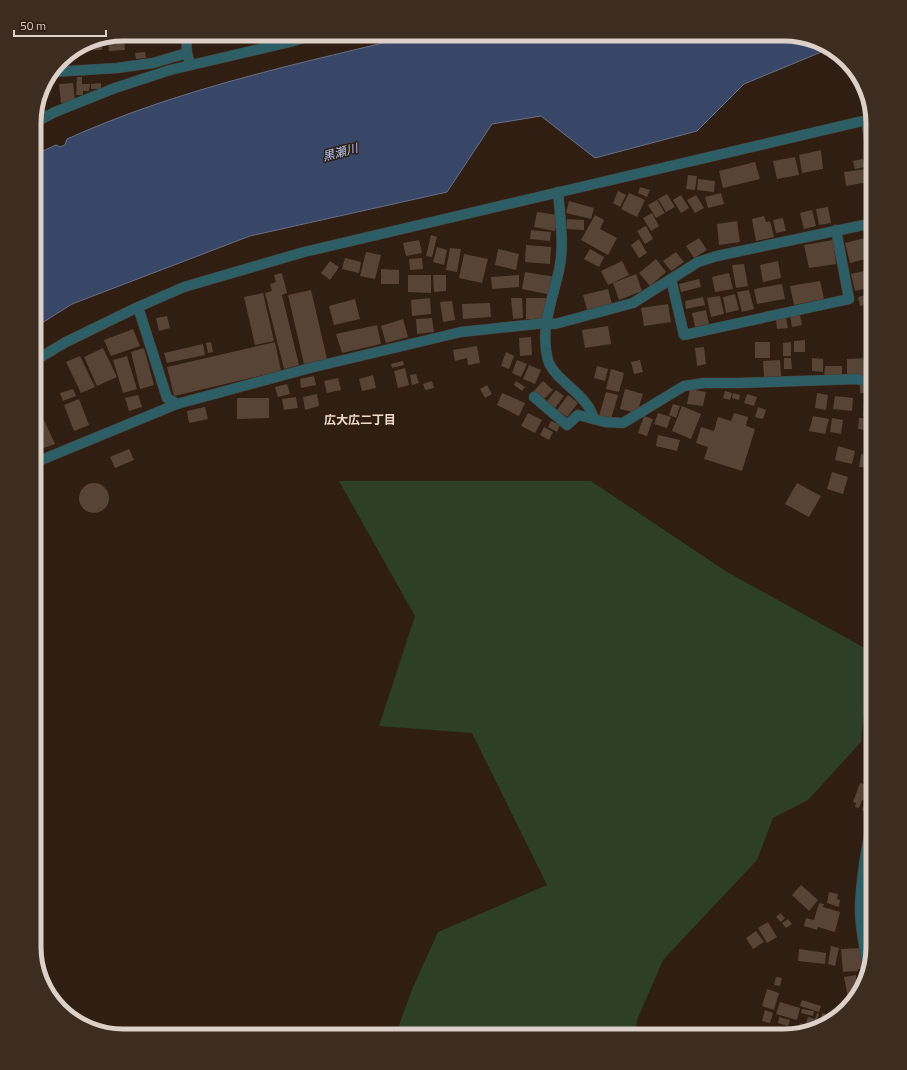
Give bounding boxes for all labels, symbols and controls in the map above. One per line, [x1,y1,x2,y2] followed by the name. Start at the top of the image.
[14,12,106,38] scale bar
[20,16,46,35] text: 50 m
[320,138,362,166] water label: 黒瀬川
[324,410,396,429] district label: 広大広二丁目

